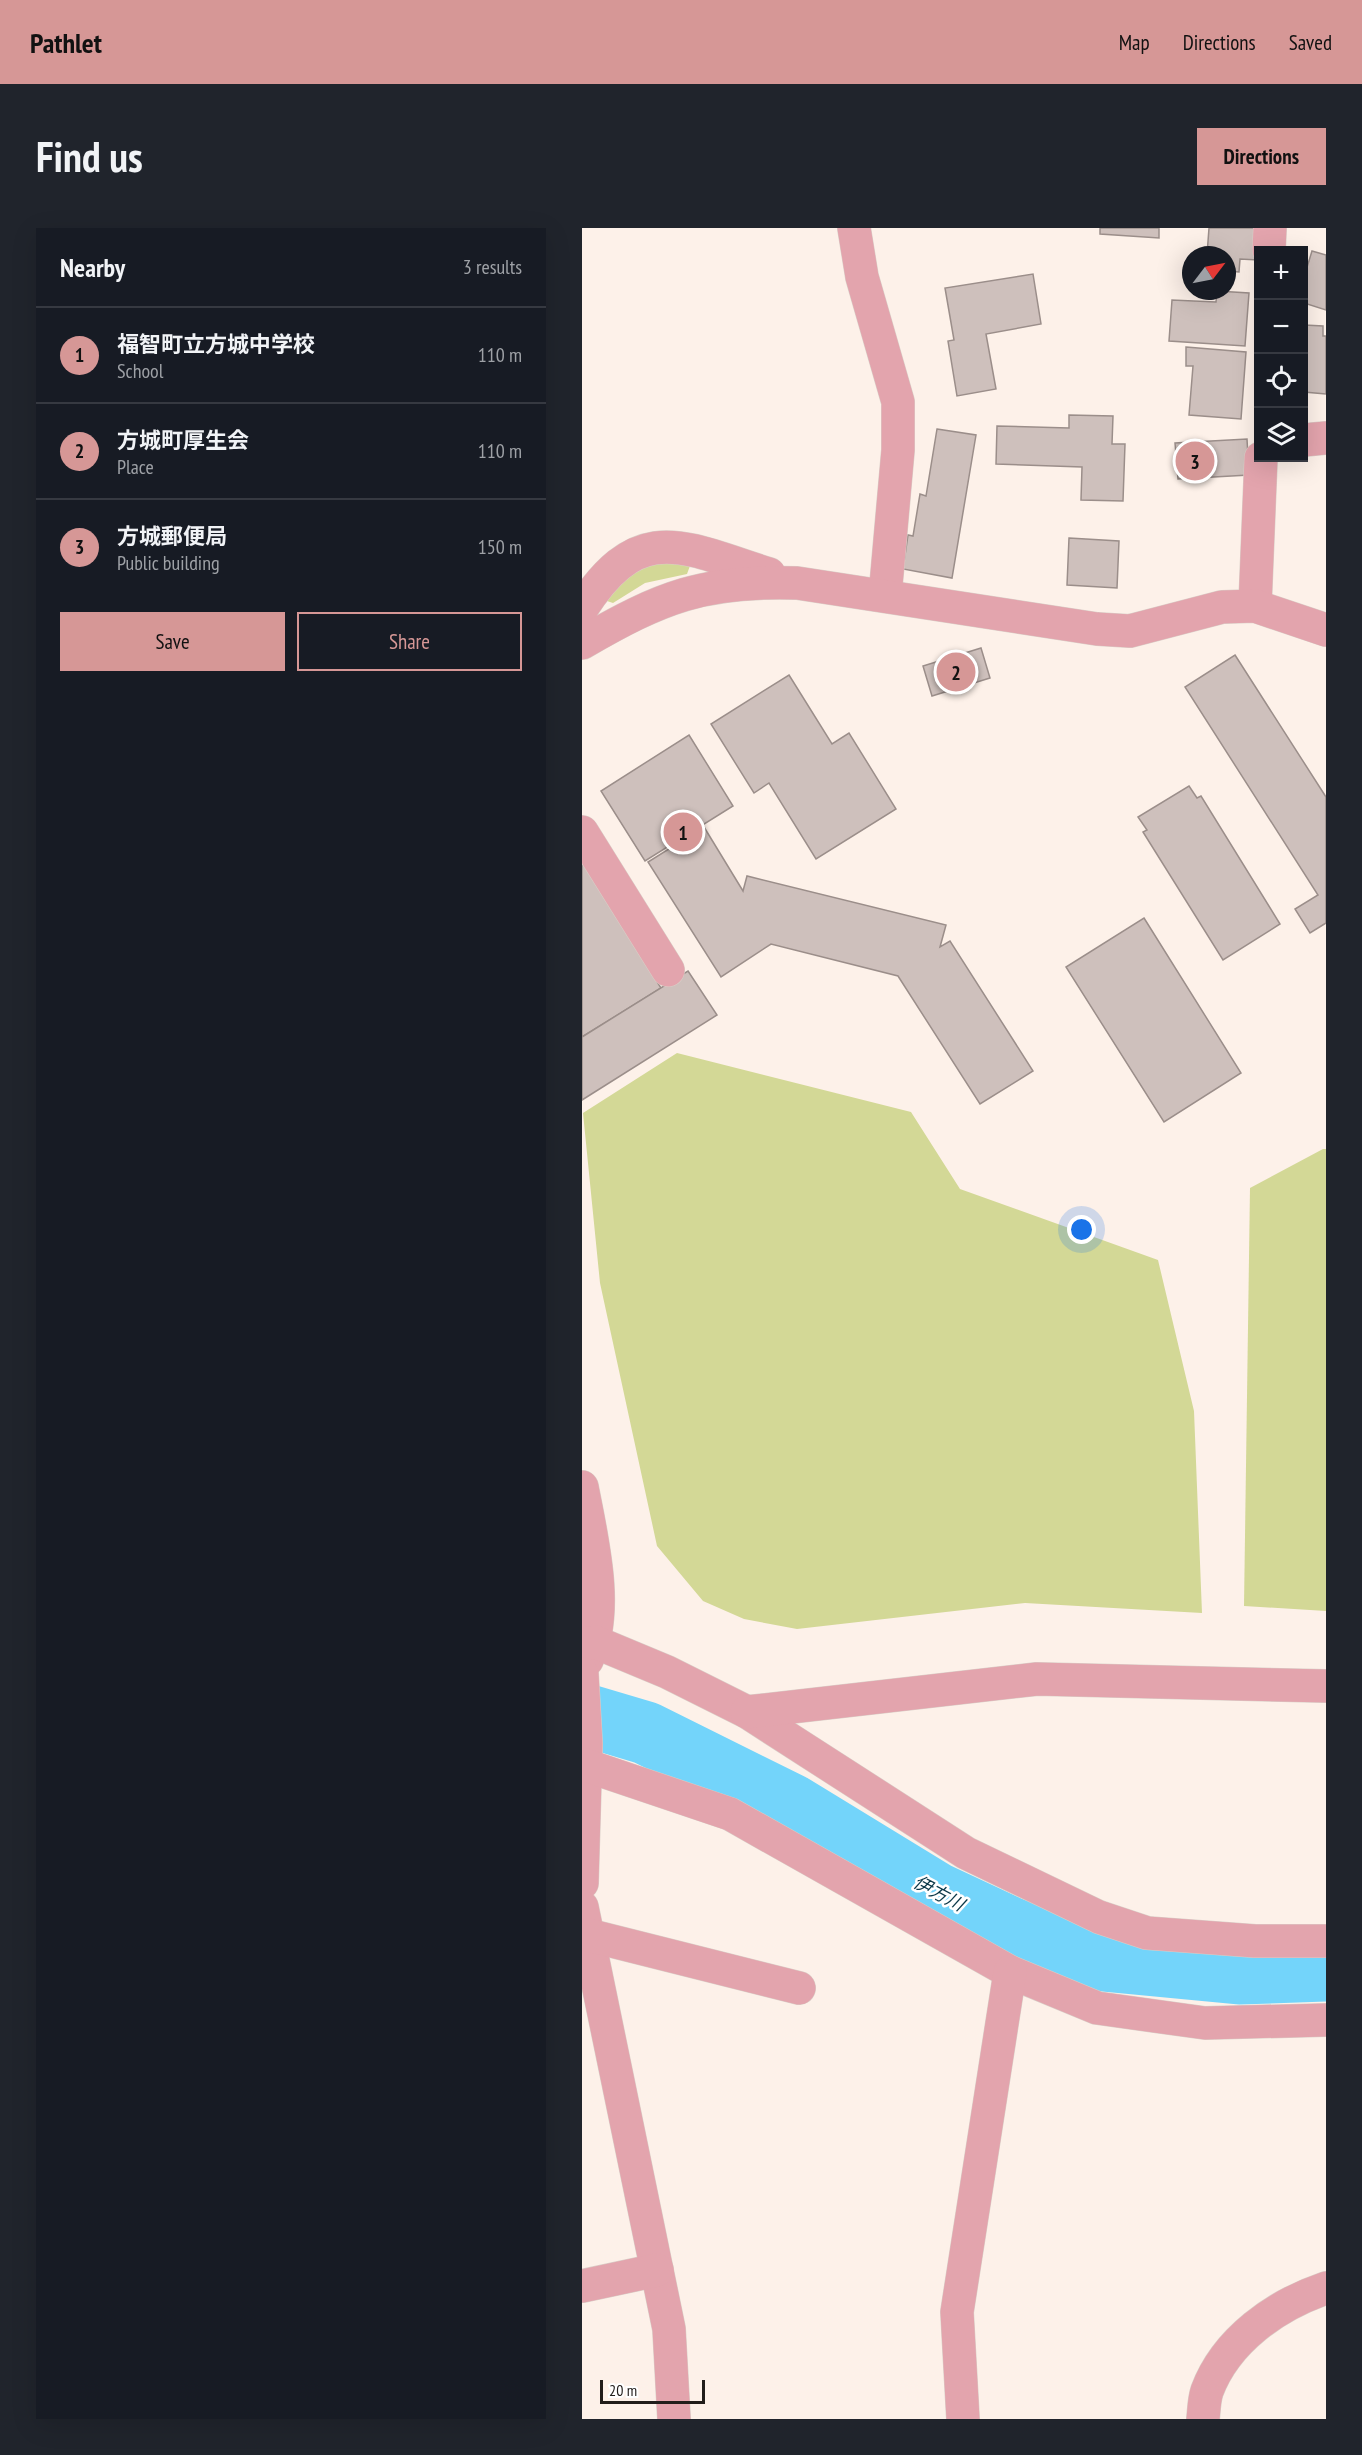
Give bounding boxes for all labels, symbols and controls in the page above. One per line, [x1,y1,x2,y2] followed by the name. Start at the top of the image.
[30,24,102,61] text: Pathlet
[1119,29,1150,56] text: Map
[1183,29,1256,56] text: Directions
[1289,29,1332,56] text: Saved
[1197,128,1326,185] button: Directions
[36,129,143,184] text: Find us
[1182,246,1236,300] north arrow
[1254,246,1308,462] map controls
[1254,246,1308,300] button: +
[60,251,125,284] text: Nearby
[463,254,522,280] text: 3 results
[1254,300,1308,354] button: −
[117,330,315,358] text: 福智町立方城中学校
[75,342,84,368] text: 1
[478,342,522,368] text: 110 m
[1254,354,1308,408] button: locate
[117,358,163,384] text: School
[1254,408,1308,462] button: layers
[117,426,249,454] text: 方城町厚生会
[75,438,84,464] text: 2
[478,438,522,464] text: 110 m
[1176,438,1214,484] pin: 3
[117,454,154,480] text: Place
[117,522,227,550] text: 方城郵便局
[75,534,84,560] text: 3
[478,534,522,560] text: 150 m
[117,550,220,576] text: Public building
[60,612,285,671] button: Save
[297,612,522,671] button: Share
[936,650,976,694] pin: 2
[664,810,702,854] pin: 1
[1067,1215,1096,1244] your location
[910,1870,970,1917] water label: 伊方川
[600,2377,705,2404] scale bar
[609,2380,637,2400] text: 20 m

